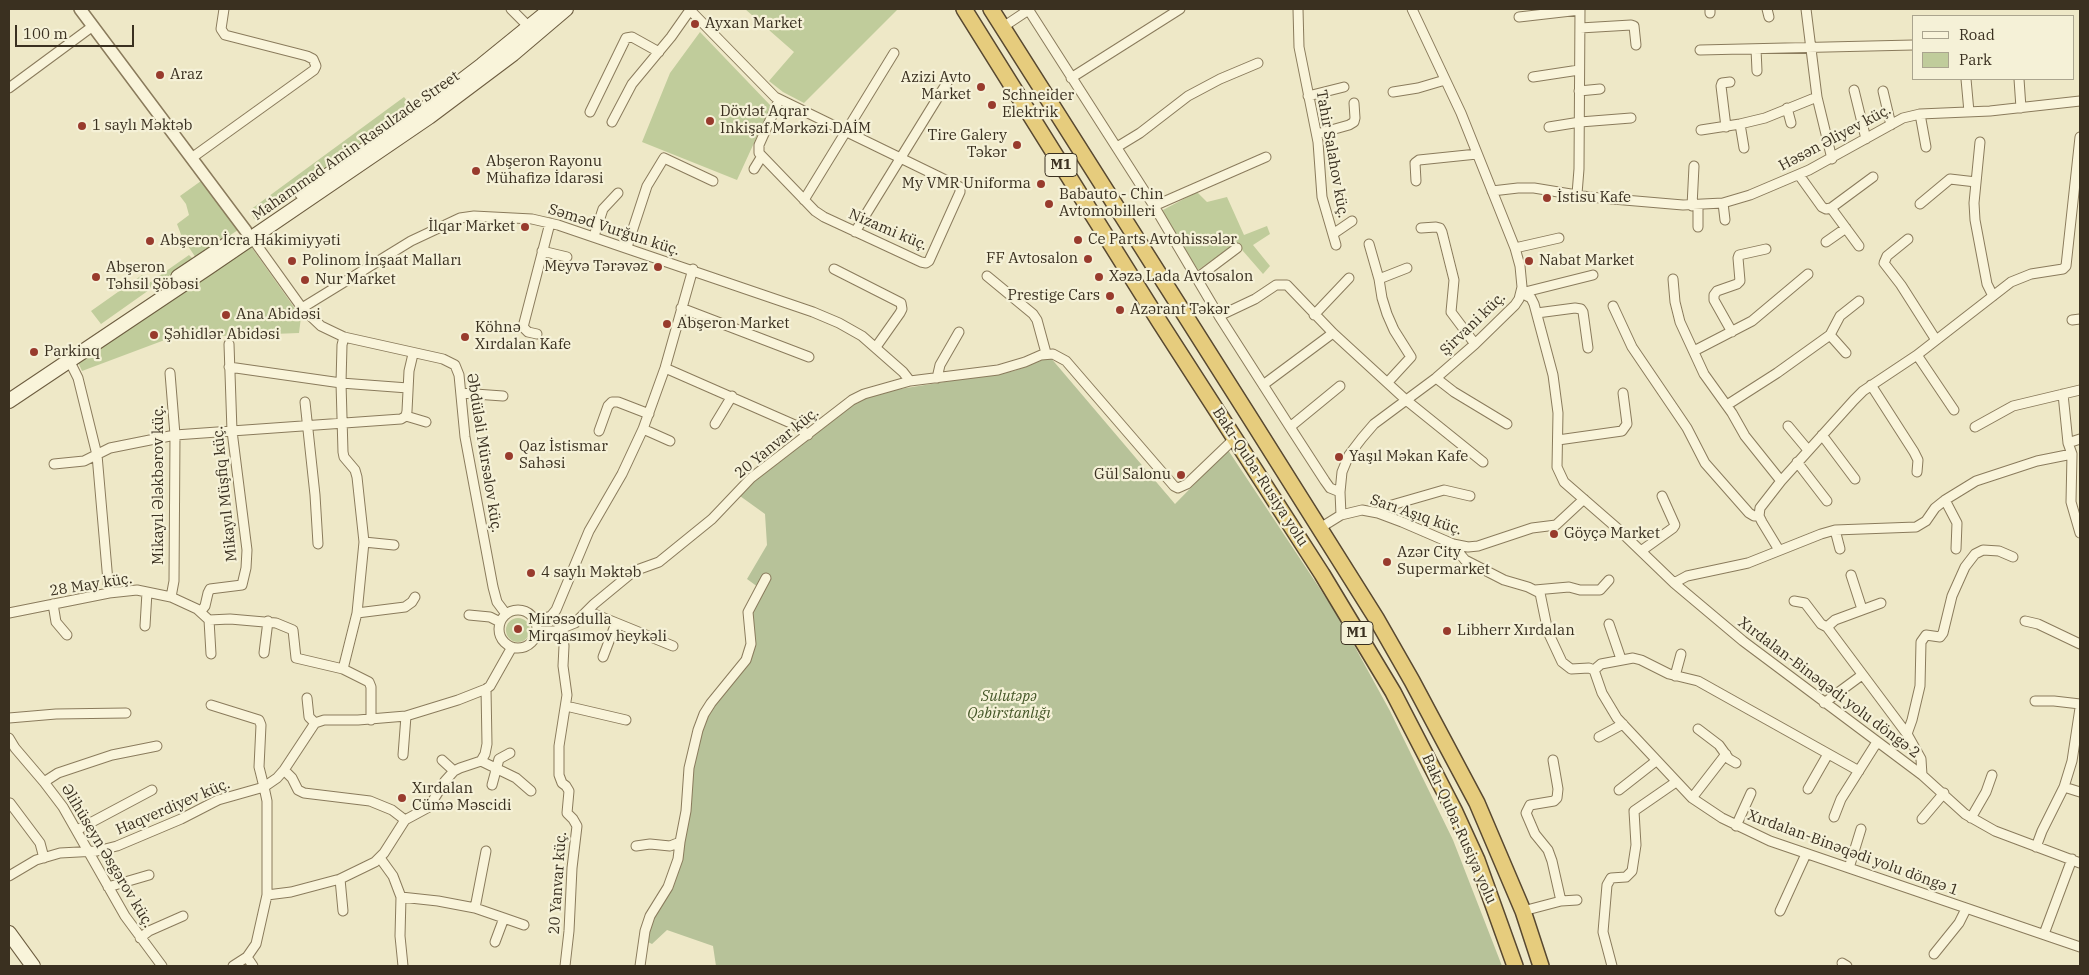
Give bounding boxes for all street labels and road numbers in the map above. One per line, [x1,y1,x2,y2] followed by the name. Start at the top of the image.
[249,67,463,225] street label: Mahammad Amin Rasulzade Street
[1312,89,1352,219] street label: Tahir Salahov küç.
[1776,101,1894,175] street label: Həsən Əliyev küç.
[1045,154,1077,176] road number: M1
[546,200,682,260] street label: Səməd Vurğun küç.
[846,205,930,255] street label: Nizami küç.
[1437,288,1509,360] street label: Şirvani küç.
[462,372,506,534] street label: Əbdüləli Mürsəlov küç.
[731,404,823,482] street label: 20 Yanvar küç.
[1208,404,1312,550] street label: Bakı-Quba-Rusiya yolu
[150,405,168,565] street label: Mikayıl Ələkbərov küç.
[209,425,241,563] street label: Mikayıl Müşfiq küç.
[1368,491,1464,539] street label: Sarı Aşıq küç.
[48,570,134,600] street label: 28 May küç.
[1734,614,1924,762] street label: Xırdalan-Binəqədi yolu döngə 2
[1341,622,1373,644] road number: M1
[1418,751,1500,907] street label: Bakı-Quba-Rusiya yolu
[113,775,233,839] street label: Haqverdiyev küç.
[57,781,157,931] street label: Əlihüseyn Əsgərov küç.
[1745,806,1961,900] street label: Xırdalan-Binəqədi yolu döngə 1
[545,831,571,935] street label: 20 Yanvar küç.

